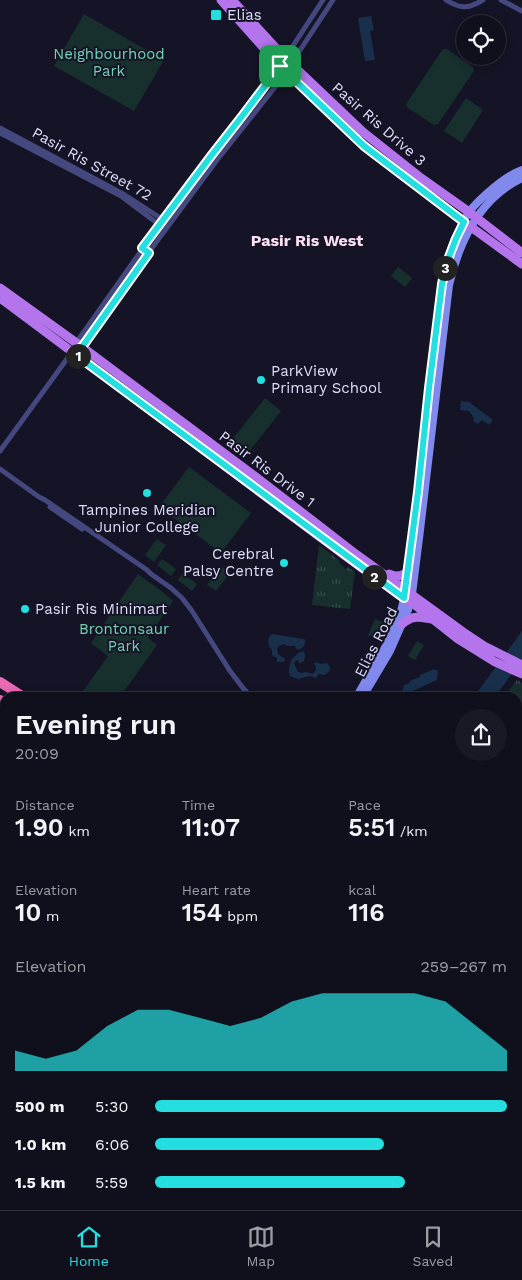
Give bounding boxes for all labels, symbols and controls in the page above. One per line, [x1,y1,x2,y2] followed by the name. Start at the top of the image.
[227,6,262,24] place label: Elias
[209,8,223,22] marker: Elias
[456,15,506,65] map controls
[456,15,506,65] button: locate
[53,45,165,80] park label: Neighbourhood Park
[259,45,301,87] pin
[266,52,294,80] icon: arrive
[328,78,430,170] street label: Pasir Ris Drive 3
[29,124,155,204] street label: Pasir Ris Street 72
[251,231,363,250] district label: Pasir Ris West
[432,256,458,280] pin: 3
[441,260,450,276] text: 3
[66,344,90,368] pin: 1
[75,348,82,364] text: 1
[271,362,382,397] place label: ParkView Primary School
[255,374,267,386] marker: ParkView Primary School
[216,427,318,511] street label: Pasir Ris Drive 1
[141,487,153,499] marker: Tampines Meridian Junior College
[78,501,216,536] place label: Tampines Meridian Junior College
[183,545,274,580] place label: Cerebral Palsy Centre
[278,557,290,569] marker: Cerebral Palsy Centre
[362,564,386,590] pin: 2
[370,569,379,585] text: 2
[35,600,168,618] place label: Pasir Ris Minimart
[19,603,31,615] marker: Pasir Ris Minimart
[351,604,401,680] street label: Elias Road
[79,620,169,655] park label: Brontonsaur Park
[15,708,176,741] text: Evening run
[455,709,507,761] button: share
[15,744,59,763] text: 20:09
[15,797,75,813] text: Distance
[182,797,215,813] text: Time
[348,797,381,813] text: Pace
[15,813,64,842] text: 1.90
[182,813,240,842] text: 11:07
[348,813,395,842] text: 5:51
[64,823,90,839] text: km
[395,823,428,839] text: /km
[15,882,78,898] text: Elevation
[182,882,251,898] text: Heart rate
[348,882,376,898] text: kcal
[15,898,41,927] text: 10
[182,898,222,927] text: 154
[348,898,384,927] text: 116
[41,908,59,924] text: m
[222,908,258,924] text: bpm
[15,957,86,976] text: Elevation
[420,957,507,976] text: 259–267 m
[15,1097,65,1116] text: 500 m
[95,1097,128,1116] text: 5:30
[15,1135,66,1154] text: 1.0 km
[95,1135,129,1154] text: 6:06
[15,1173,65,1192] text: 1.5 km
[95,1173,128,1192] text: 5:59
[69,1223,109,1269] tab: Home
[246,1223,275,1269] tab: Map
[413,1223,453,1269] tab: Saved

